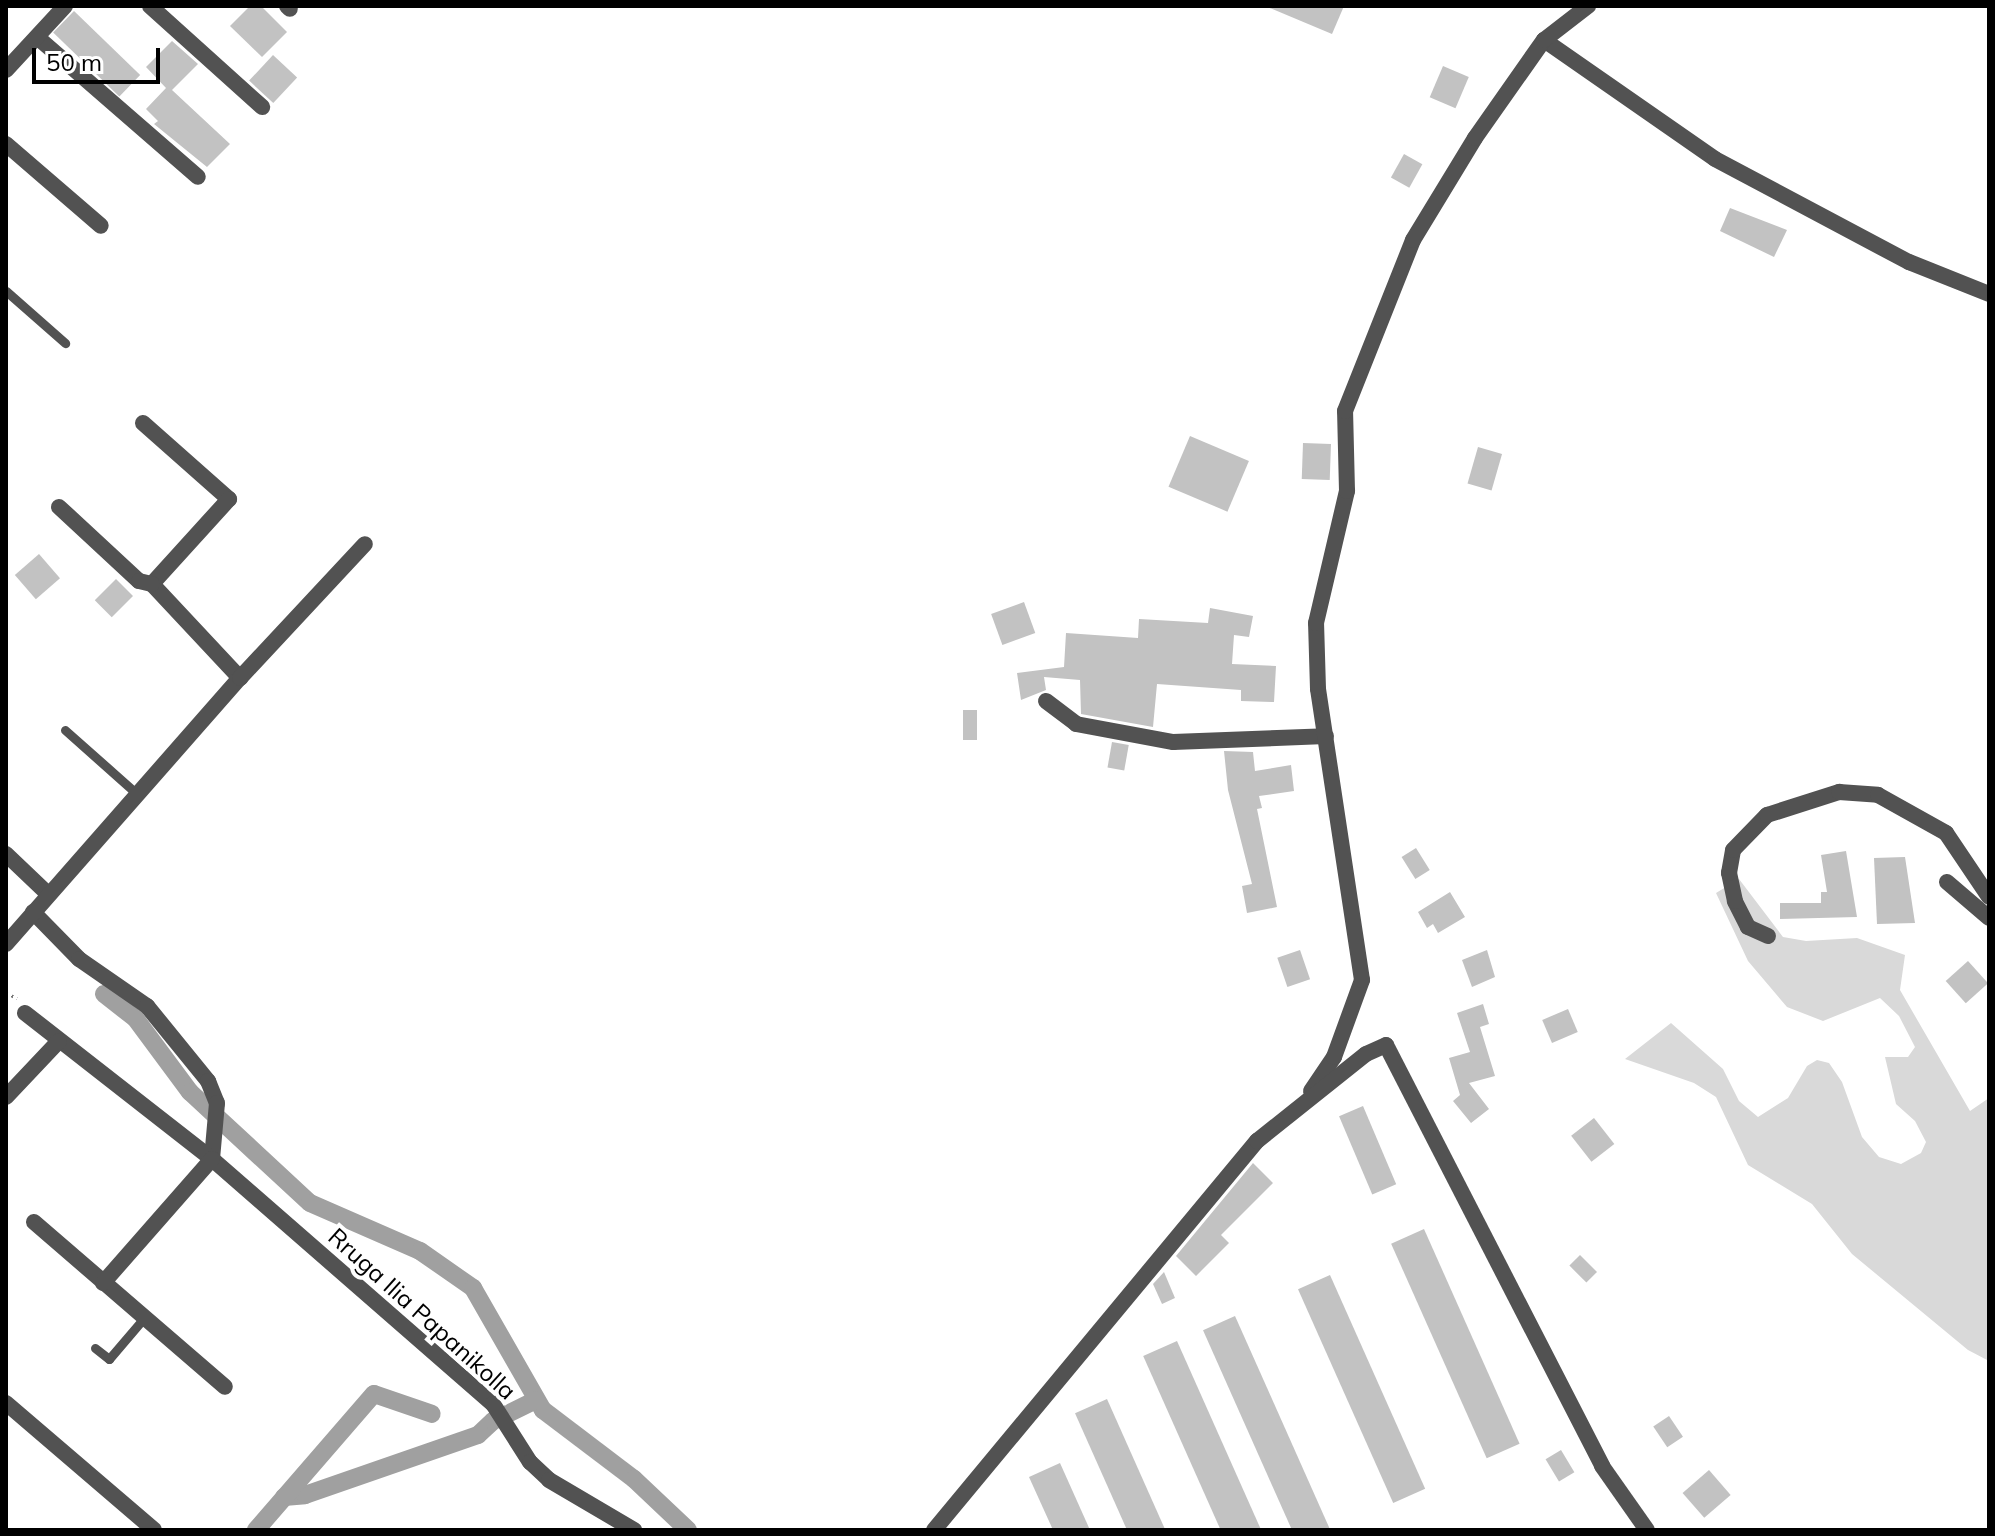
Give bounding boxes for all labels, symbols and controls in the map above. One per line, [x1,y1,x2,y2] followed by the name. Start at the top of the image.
[36,32,164,82] scale bar
[46,47,102,77] text: 50 m
[322,1222,522,1406] street label: Rruga Ilia Papanikolla

